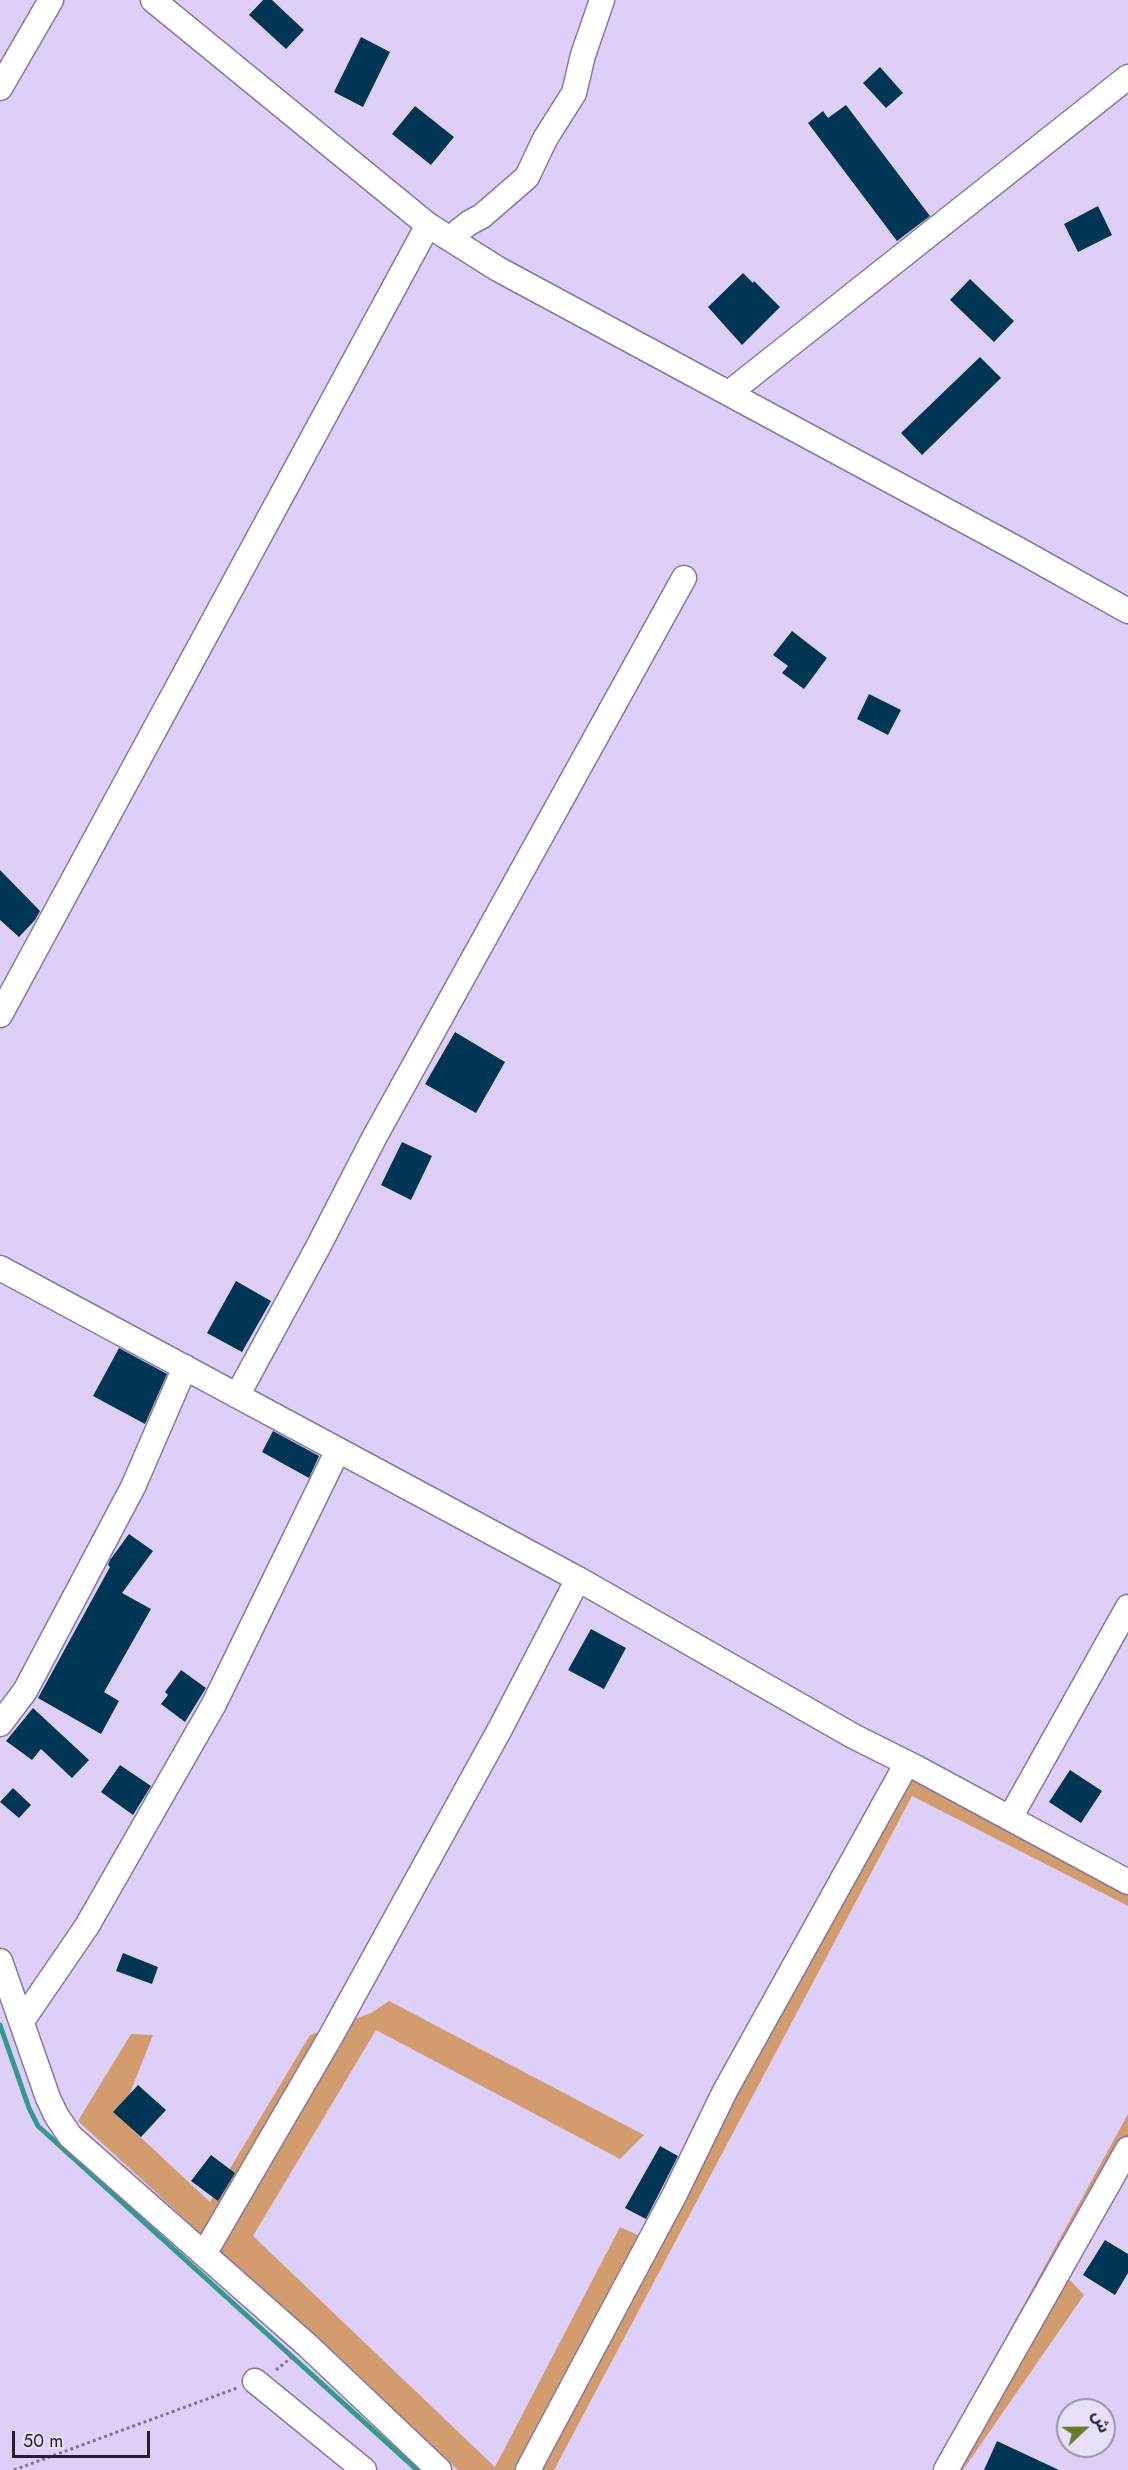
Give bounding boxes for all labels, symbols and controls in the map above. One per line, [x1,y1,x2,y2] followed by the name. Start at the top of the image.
[1056,2398,1116,2458] north arrow
[1087,2407,1116,2436] text: ش
[15,2419,153,2457] scale bar
[23,2428,63,2454] text: 50 m

